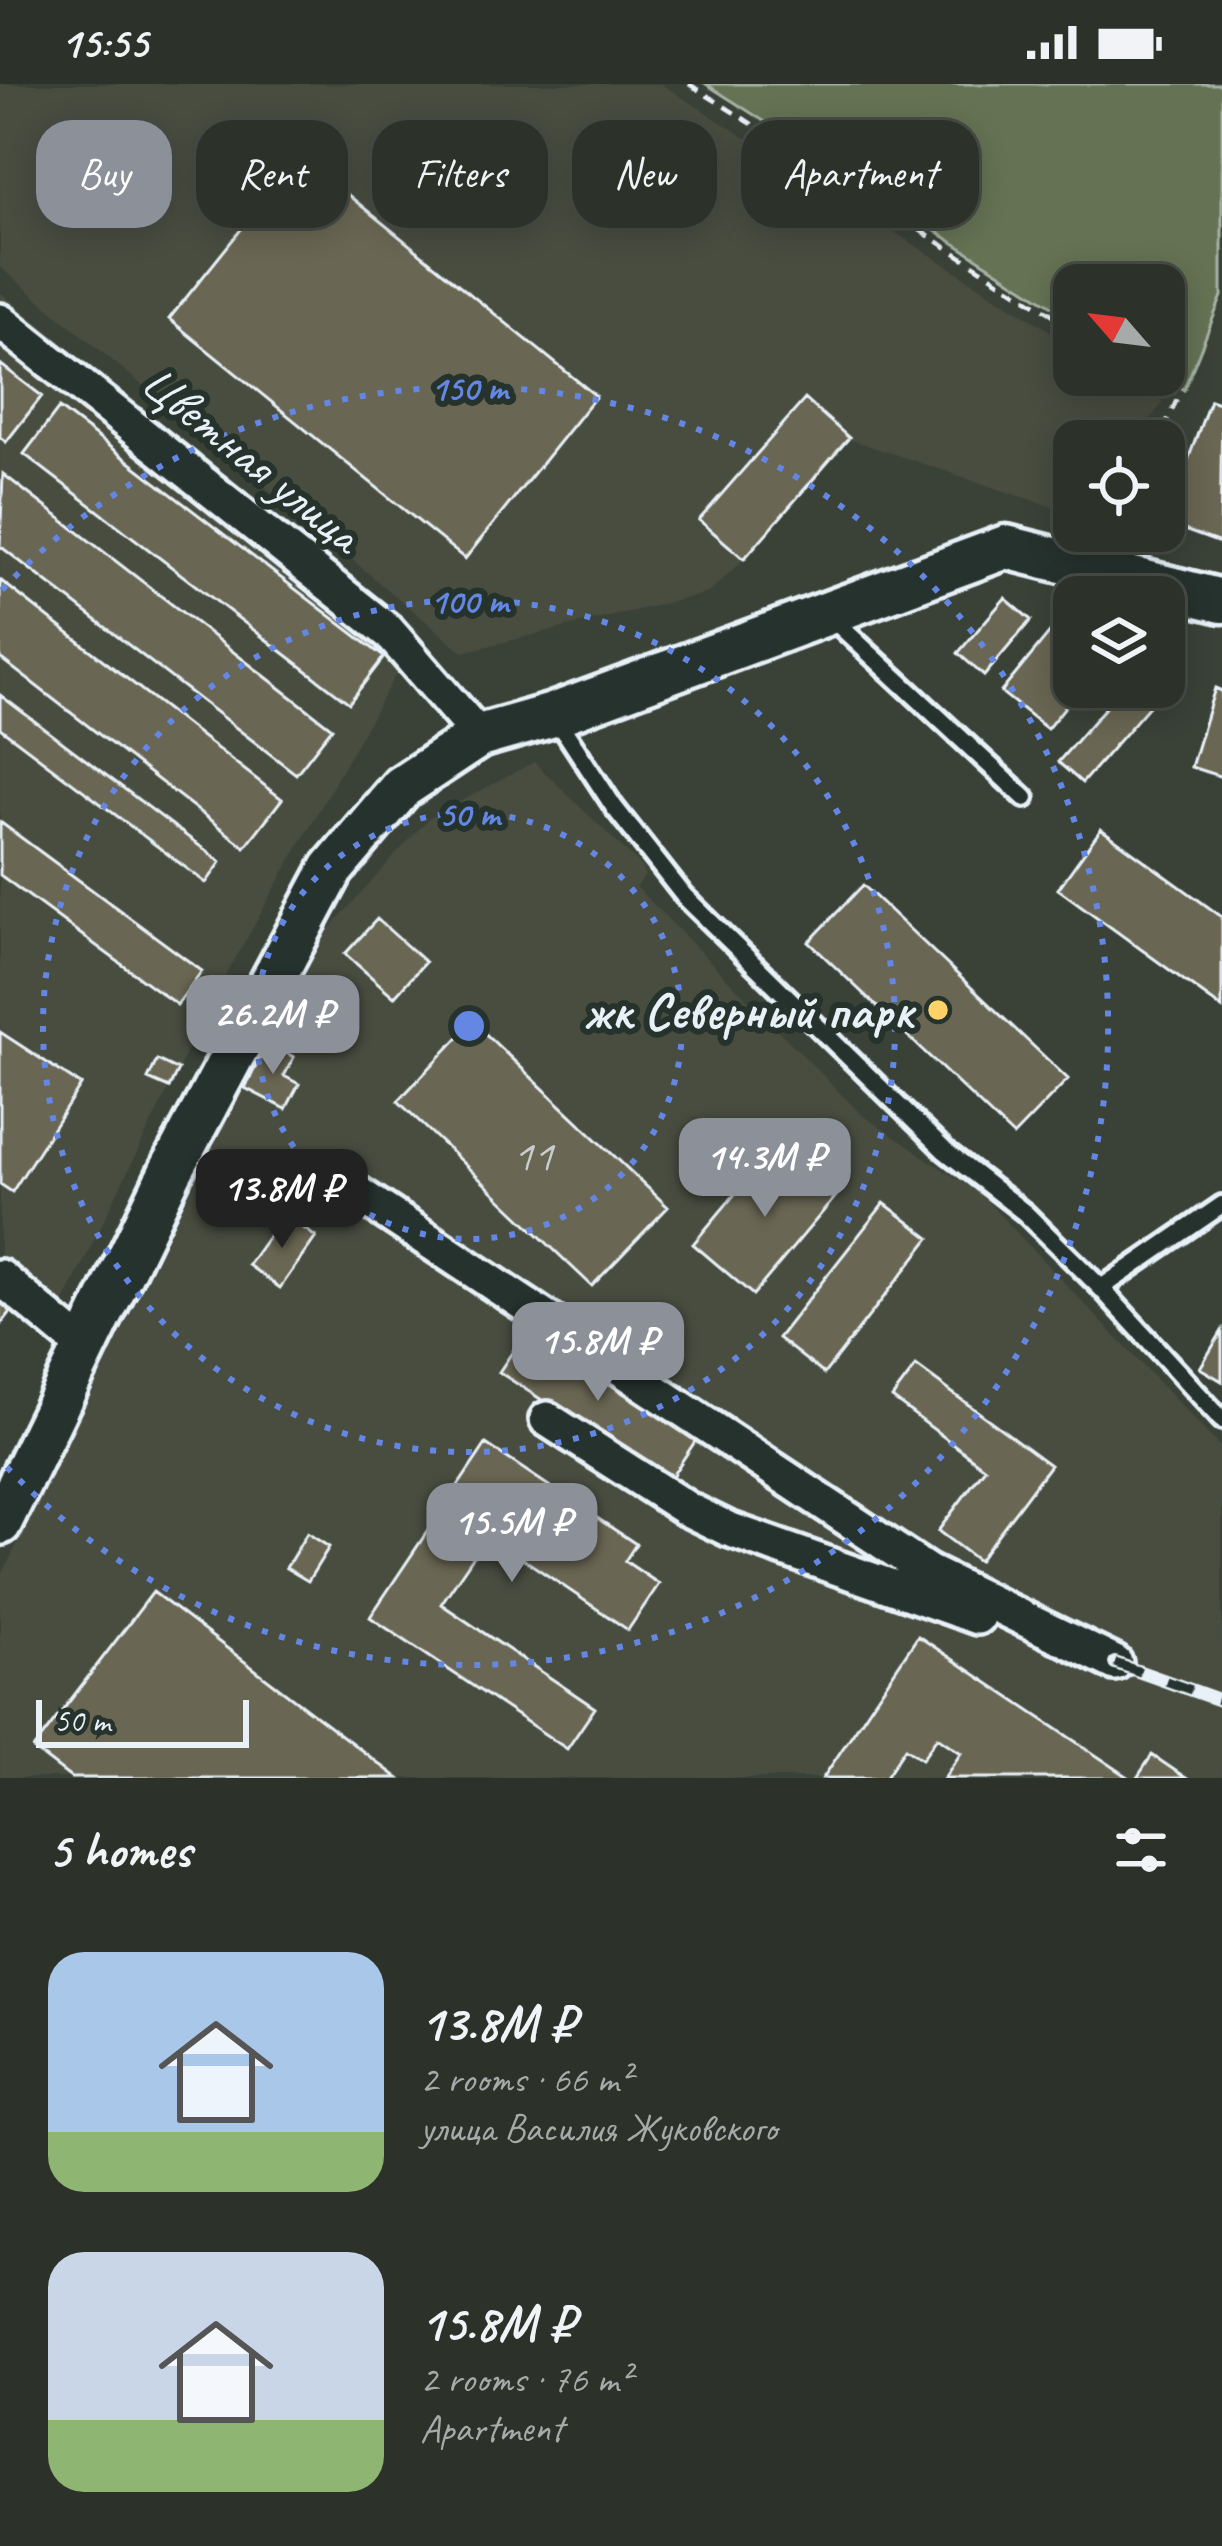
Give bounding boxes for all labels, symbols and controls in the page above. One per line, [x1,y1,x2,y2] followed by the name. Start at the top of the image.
[60,14,148,71] text: 15:55
[36,120,172,228] chip: Buy
[196,120,348,228] chip: Rent
[372,120,548,228] chip: Filters
[572,120,717,228] chip: New
[741,120,979,228] chip: Apartment
[1053,264,1185,396] north arrow
[1053,264,1185,708] map controls
[128,349,378,569] street label: Цветная улица
[430,365,511,411] text: 150 m
[1053,420,1185,552] button: locate
[1053,576,1185,708] button: layers
[430,578,511,624] text: 100 m
[438,791,503,837] text: 50 m
[162,975,384,1077] pin: 26.2M ₽
[584,979,917,1043] place label: жк Северный парк
[213,989,333,1038] text: 26.2M ₽
[925,997,951,1023] marker: жк Северный парк
[448,1005,490,1047] centre of rings
[654,1118,876,1220] pin: 14.3M ₽
[513,1127,556,1184] house number: 11
[706,1132,824,1181] text: 14.3M ₽
[171,1149,393,1251] pin: 13.8M ₽
[223,1163,341,1212] text: 13.8M ₽
[487,1302,709,1404] pin: 15.8M ₽
[539,1316,657,1365] text: 15.8M ₽
[401,1483,623,1585] pin: 15.5M ₽
[453,1497,571,1546] text: 15.5M ₽
[36,1694,249,1747] scale bar
[54,1700,110,1742] text: 50 m
[1108,1817,1174,1883] icon: filters
[48,1818,191,1882] text: 5 homes
[420,1991,575,2055] text: 13.8M ₽
[144,2000,288,2144] icon: home
[420,2055,631,2104] text: 2 rooms · 66 m²
[420,2104,777,2153] text: улица Василия Жуковского
[420,2291,574,2355] text: 15.8M ₽
[144,2300,288,2444] icon: home
[420,2355,631,2404] text: 2 rooms · 76 m²
[420,2404,563,2453] text: Apartment

